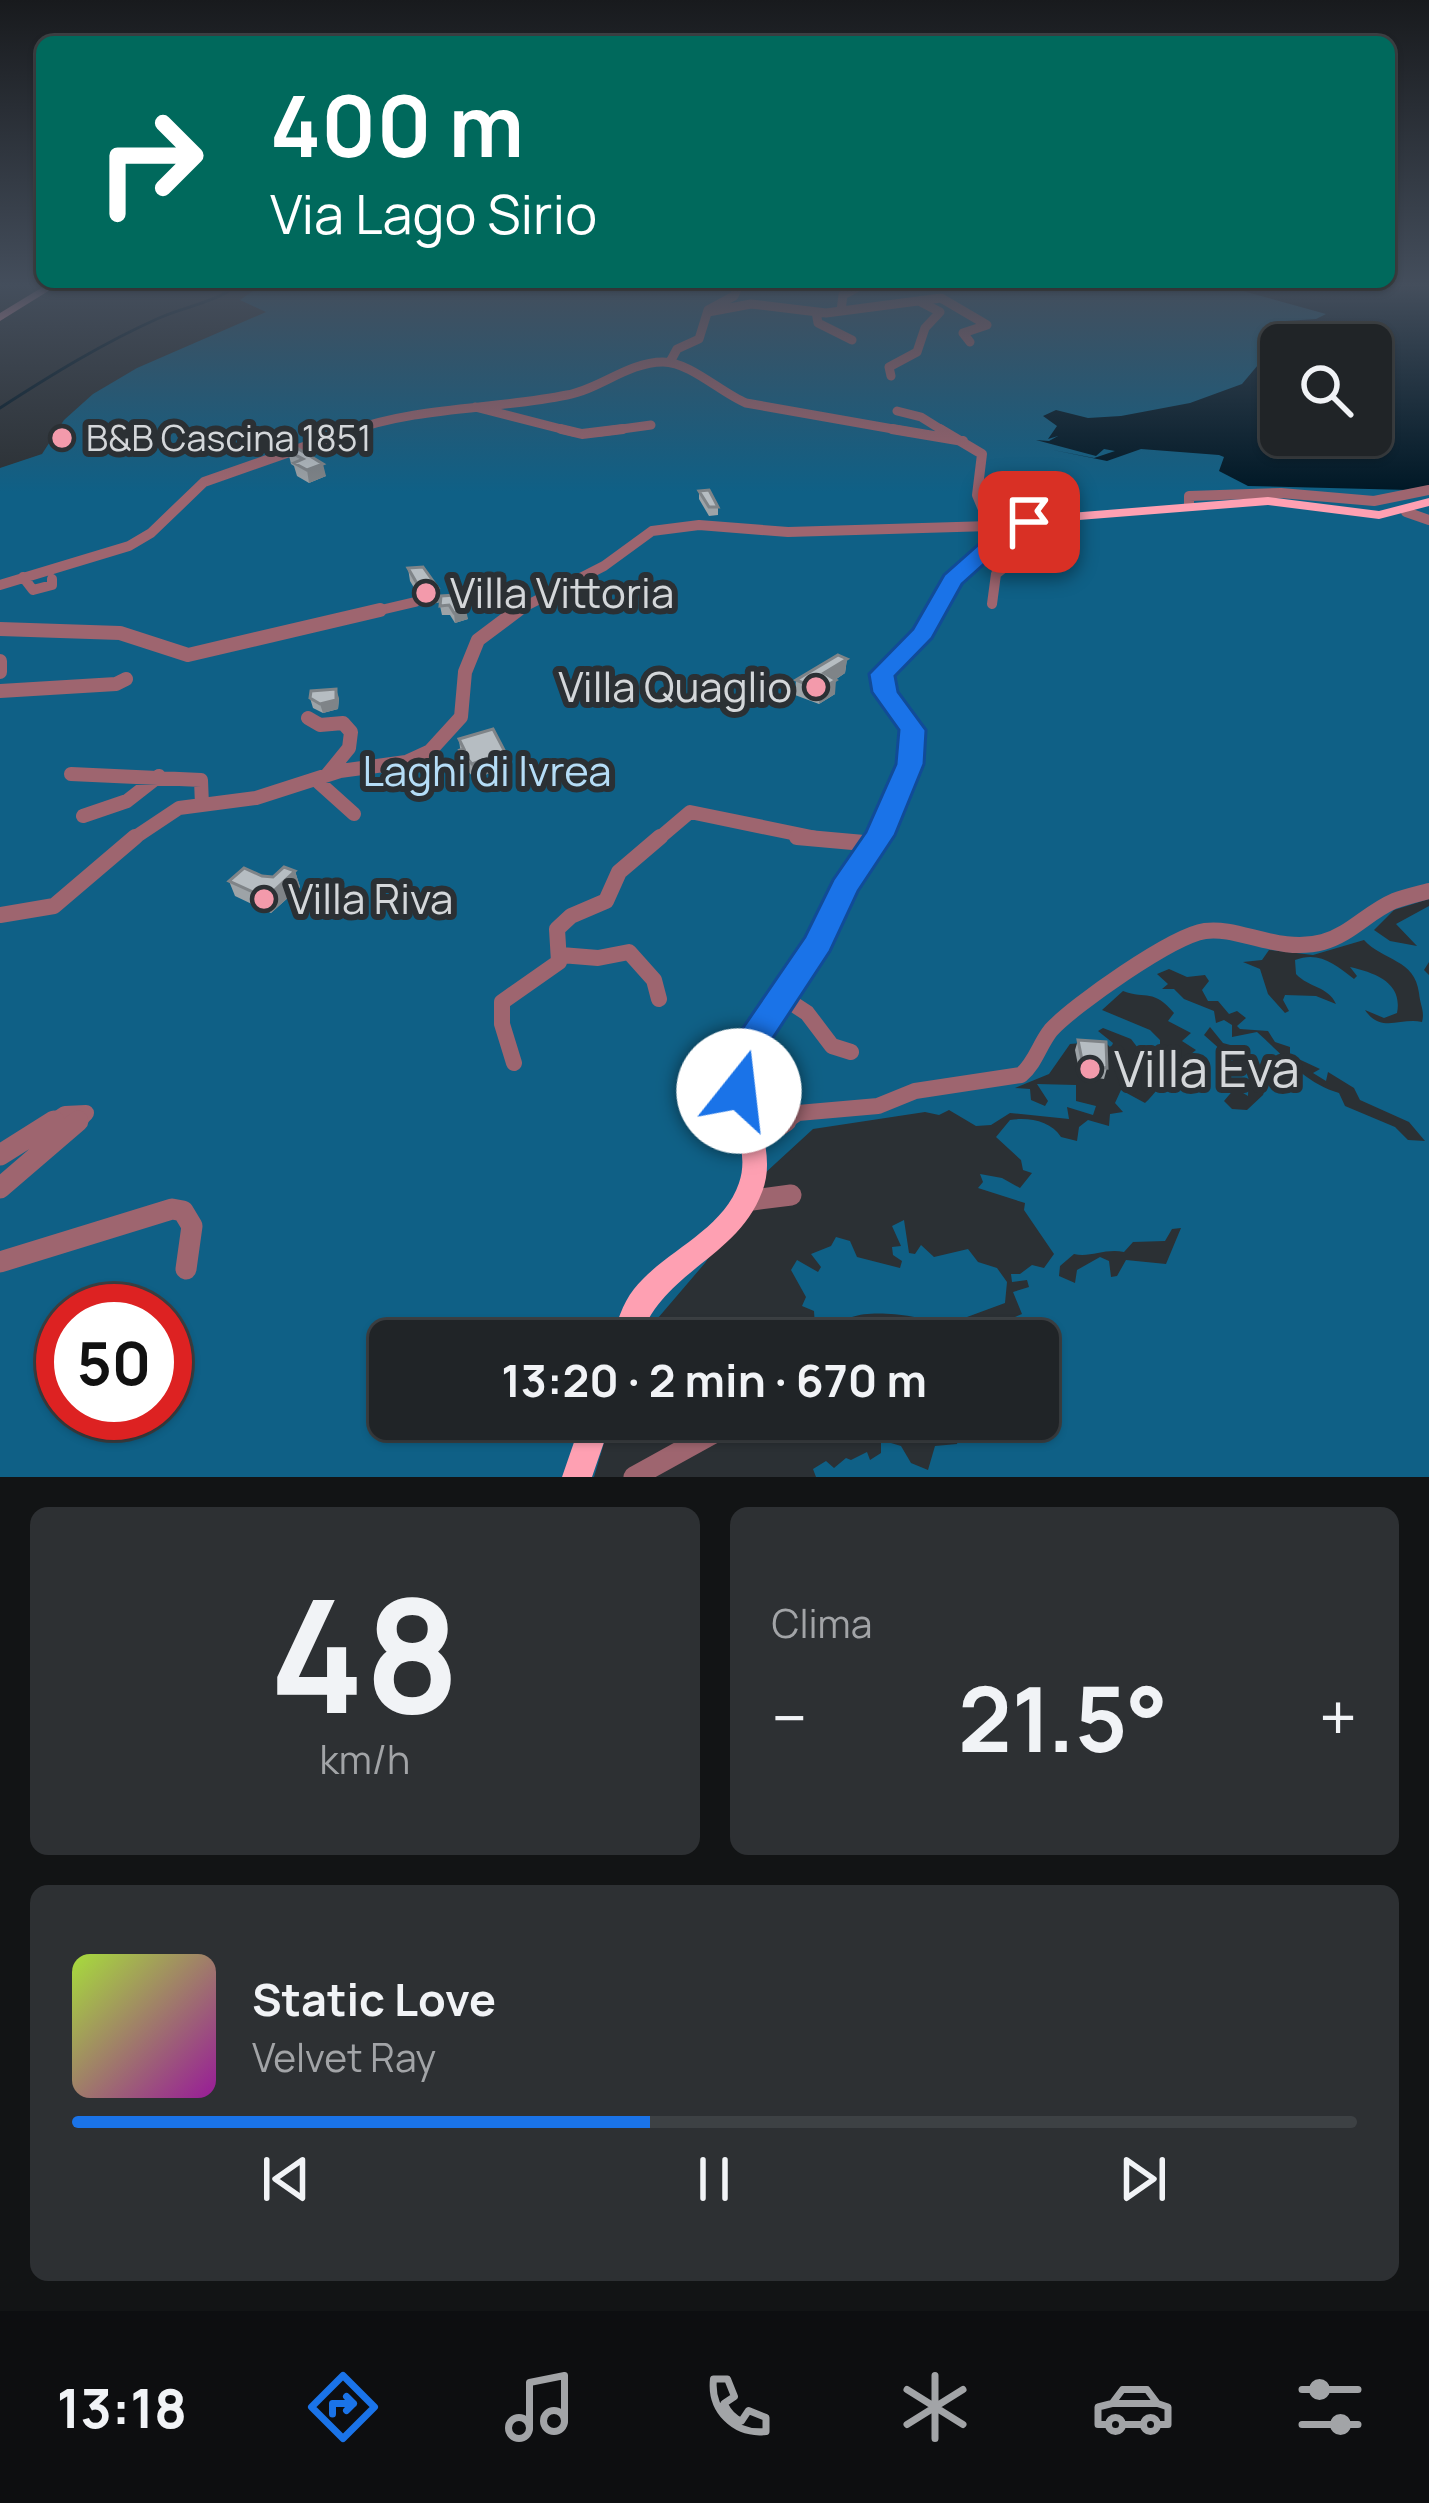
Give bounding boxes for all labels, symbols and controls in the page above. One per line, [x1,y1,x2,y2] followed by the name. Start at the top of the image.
[270,67,524,182] text: 400 m
[72,84,228,240] icon: right
[270,176,597,250] text: Via Lago Sirio
[1260,324,1392,456] map controls
[1260,324,1392,456] button: search
[86,413,372,462] place label: B&B Cascina 1851
[49,425,75,451] marker: B&B Cascina 1851
[978,471,1080,573] pin
[996,489,1062,555] icon: arrive
[450,563,674,621] place label: Villa Vittoria
[413,580,439,606] marker: Villa Vittoria
[558,657,792,715] place label: Villa Quaglio
[803,674,829,700] marker: Villa Quaglio
[362,741,612,799] park label: Laghi di Ivrea
[288,869,453,927] place label: Villa Riva
[251,886,277,912] marker: Villa Riva
[676,1028,802,1154] position arrow
[1114,1033,1300,1102] place label: Villa Eva
[1077,1056,1103,1082] marker: Villa Eva
[36,1284,192,1440] speed limit sign: 50
[501,1349,927,1411] text: 13:20 · 2 min · 670 m
[270,1547,460,1760] text: 48
[772,1596,872,1650] text: Clima
[958,1656,1168,1779] text: 21.5°
[772,1672,807,1762] text: −
[1319,1672,1357,1762] text: +
[319,1732,410,1786] text: km/h
[252,1968,496,2030] text: Static Love
[252,2030,436,2084] text: Velvet Ray
[253,2146,319,2212] icon: previous
[681,2146,747,2212] icon: pause
[1110,2146,1176,2212] icon: next
[301,2365,385,2449] icon: directions
[498,2365,582,2449] icon: music
[696,2365,780,2449] icon: phone
[893,2365,977,2449] icon: climate
[1091,2365,1175,2449] icon: car
[1288,2365,1372,2449] icon: filters
[57,2370,187,2444] text: 13:18

